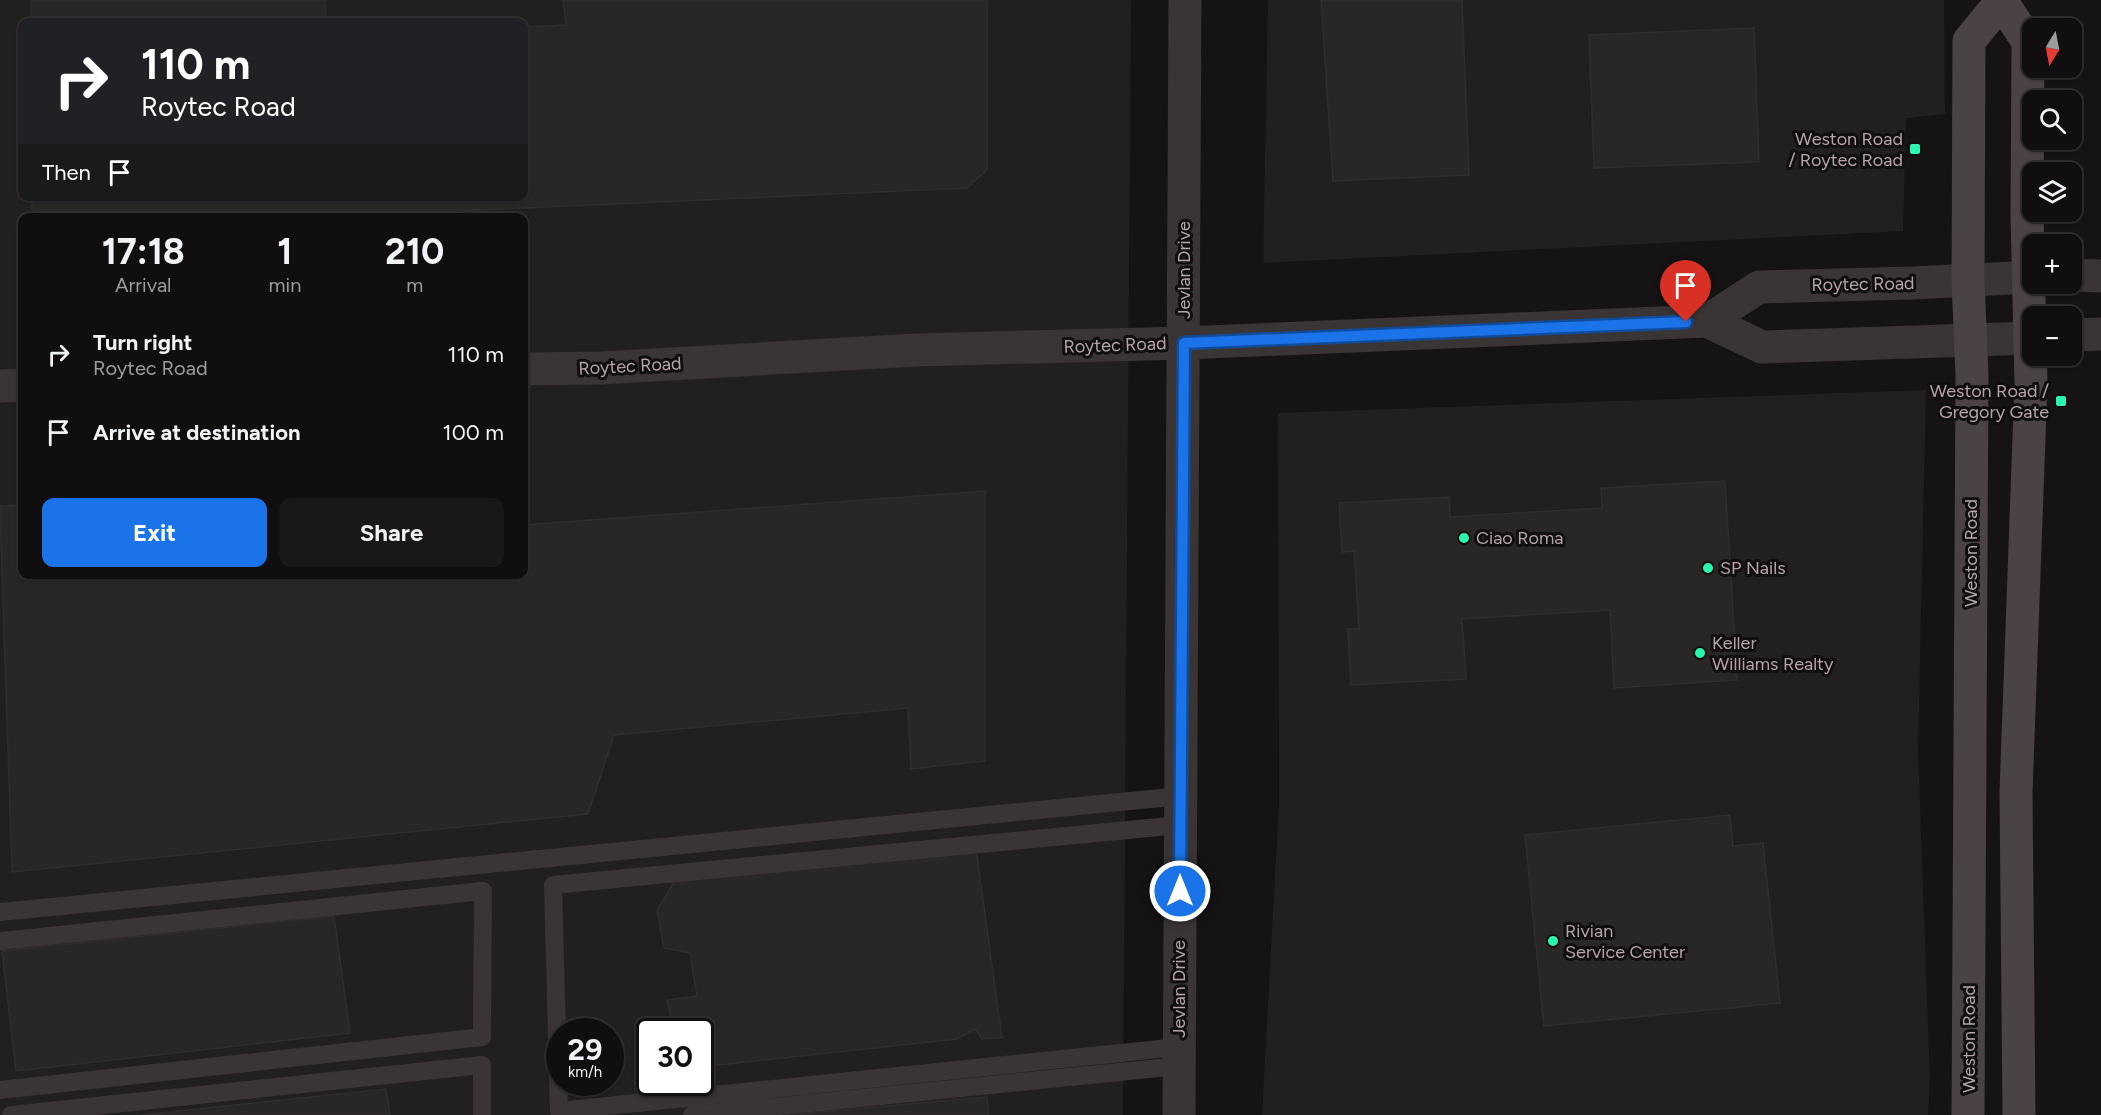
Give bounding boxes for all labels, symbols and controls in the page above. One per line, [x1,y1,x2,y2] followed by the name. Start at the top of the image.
[2022,18,2082,78] north arrow
[2022,18,2082,366] map controls
[141,39,250,90] text: 110 m
[42,42,120,120] icon: right
[141,90,296,123] text: Roytec Road
[2022,90,2082,150] button: search
[1788,128,1903,171] place label: Weston Road / Roytec Road
[1908,142,1922,156] marker: Weston Road / Roytec Road
[103,156,136,189] icon: arrive
[42,159,91,186] text: Then
[2022,162,2082,222] button: layers
[1173,221,1195,319] street label: Jevlan Drive
[102,230,185,273] text: 17:18
[277,230,293,273] text: 1
[385,230,444,273] text: 210
[2022,234,2082,294] button: +
[1660,260,1711,322] pin
[1669,269,1702,302] icon: arrive
[1811,272,1915,296] street label: Roytec Road
[115,273,172,297] text: Arrival
[269,273,301,297] text: min
[406,273,423,297] text: m
[2022,306,2082,366] button: −
[93,329,192,356] text: Turn right
[1063,332,1167,358] street label: Roytec Road
[42,338,75,371] icon: right
[448,341,504,368] text: 110 m
[578,352,682,380] street label: Roytec Road
[93,356,208,380] text: Roytec Road
[1930,380,2049,423] place label: Weston Road / Gregory Gate
[2054,394,2068,408] marker: Weston Road / Gregory Gate
[42,416,75,449] icon: arrive
[93,419,301,446] text: Arrive at destination
[443,419,504,446] text: 100 m
[42,498,267,567] button: Exit
[279,498,504,567] button: Share
[1960,499,1982,607] street label: Weston Road
[1476,527,1563,549] place label: Ciao Roma
[1457,531,1471,545] marker: Ciao Roma
[1720,557,1786,579] place label: SP Nails
[1701,561,1715,575] marker: SP Nails
[1712,632,1834,675] place label: Keller Williams Realty
[1693,646,1707,660] marker: Keller Williams Realty
[1148,859,1212,923] position arrow
[1565,920,1685,963] place label: Rivian Service Center
[1546,934,1560,948] marker: Rivian Service Center
[1168,940,1190,1038] street label: Jevlan Drive
[1958,985,1980,1093] street label: Weston Road
[636,1018,714,1096] speed limit sign: 30
[568,1031,602,1068] text: 29
[568,1063,602,1081] text: km/h

